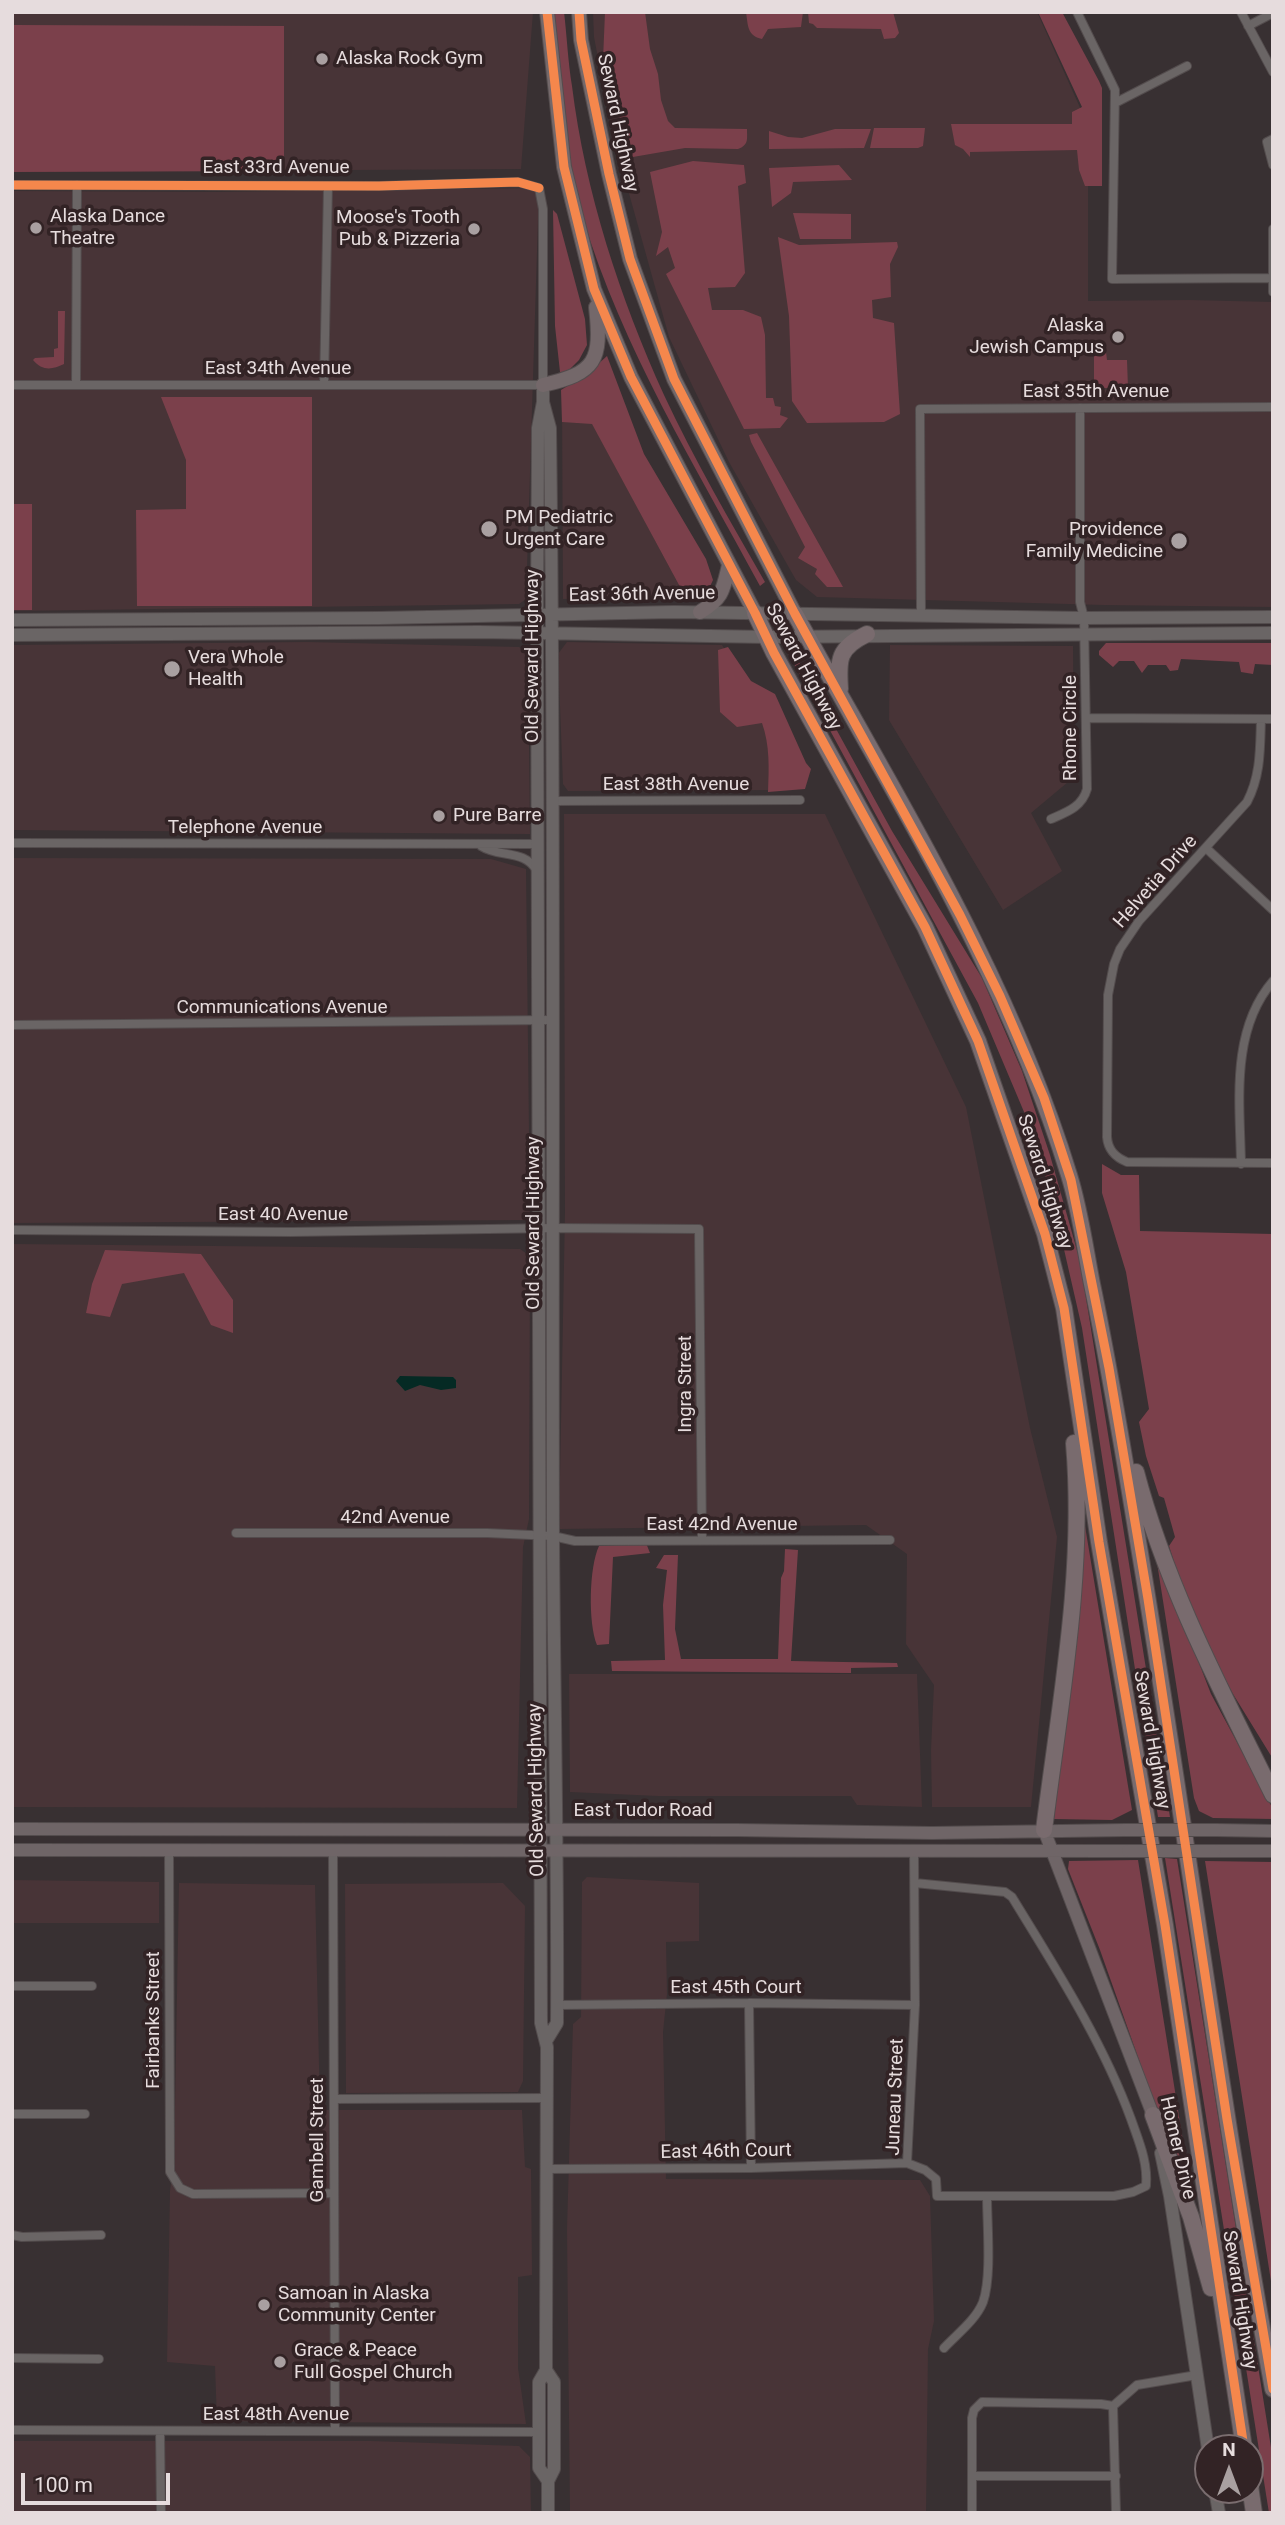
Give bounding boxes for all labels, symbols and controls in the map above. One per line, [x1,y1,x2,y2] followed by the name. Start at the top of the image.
[336,48,483,70] place label: Alaska Rock Gym
[314,51,330,67] marker: Alaska Rock Gym
[591,52,643,194] street label: Seward Highway
[202,157,350,179] street label: East 33rd Avenue
[50,206,165,250] place label: Alaska Dance Theatre
[336,207,460,251] place label: Moose's Tooth Pub & Pizzeria
[28,220,44,236] marker: Alaska Dance Theatre
[466,221,482,237] marker: Moose's Tooth Pub & Pizzeria
[969,315,1104,359] place label: Alaska Jewish Campus
[1110,329,1126,345] marker: Alaska Jewish Campus
[205,358,351,380] street label: East 34th Avenue
[1023,381,1169,403] street label: East 35th Avenue
[505,507,613,551] place label: PM Pediatric Urgent Care
[479,519,499,539] marker: PM Pediatric Urgent Care
[1026,519,1163,563] place label: Providence Family Medicine
[1169,531,1189,551] marker: Providence Family Medicine
[522,569,544,743] street label: Old Seward Highway
[568,582,716,608] street label: East 36th Avenue
[760,600,846,734] street label: Seward Highway
[188,647,284,691] place label: Vera Whole Health
[162,659,182,679] marker: Vera Whole Health
[1060,675,1082,781] street label: Rhone Circle
[603,774,749,796] street label: East 38th Avenue
[453,805,541,827] place label: Pure Barre
[431,808,447,824] marker: Pure Barre
[168,817,322,839] street label: Telephone Avenue
[1109,831,1203,933] street label: Helvetia Drive
[176,997,388,1019] street label: Communications Avenue
[1011,1112,1077,1252] street label: Seward Highway
[523,1136,545,1310] street label: Old Seward Highway
[218,1204,348,1226] street label: East 40 Avenue
[675,1335,697,1433] street label: Ingra Street
[340,1507,450,1529] street label: 42nd Avenue
[646,1514,798,1536] street label: East 42nd Avenue
[1128,1669,1174,1811] street label: Seward Highway
[524,1703,550,1877] street label: Old Seward Highway
[573,1800,713,1822] street label: East Tudor Road
[143,1951,165,2089] street label: Fairbanks Street
[670,1977,802,1999] street label: East 45th Court
[883,2038,909,2156] street label: Juneau Street
[307,2078,329,2202] street label: Gambell Street
[1154,2094,1200,2202] street label: Homer Drive
[660,2139,792,2165] street label: East 46th Court
[1217,2229,1261,2371] street label: Seward Highway
[278,2283,436,2327] place label: Samoan in Alaska Community Center
[256,2297,272,2313] marker: Samoan in Alaska Community Center
[294,2340,452,2384] place label: Grace & Peace Full Gospel Church
[272,2354,288,2370] marker: Grace & Peace Full Gospel Church
[203,2404,349,2426] street label: East 48th Avenue
[1194,2434,1264,2504] north arrow
[1222,2438,1236,2461] text: N
[24,2458,173,2502] scale bar
[34,2473,93,2497] text: 100 m

